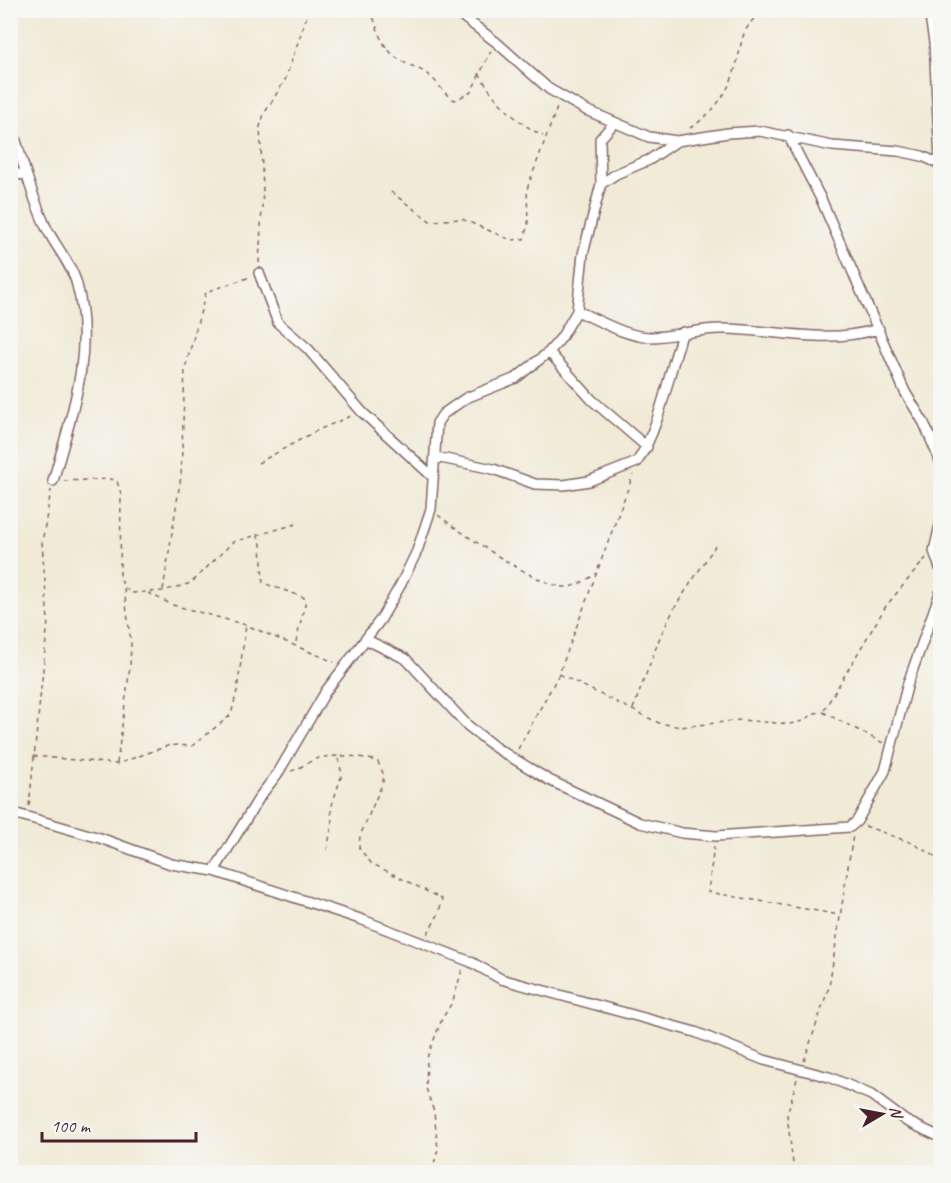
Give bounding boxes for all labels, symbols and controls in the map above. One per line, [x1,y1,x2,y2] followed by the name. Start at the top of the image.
[852,1084,912,1144] north arrow
[42,1105,196,1143] scale bar
[885,1105,907,1121] text: N
[51,1115,92,1137] text: 100 m

